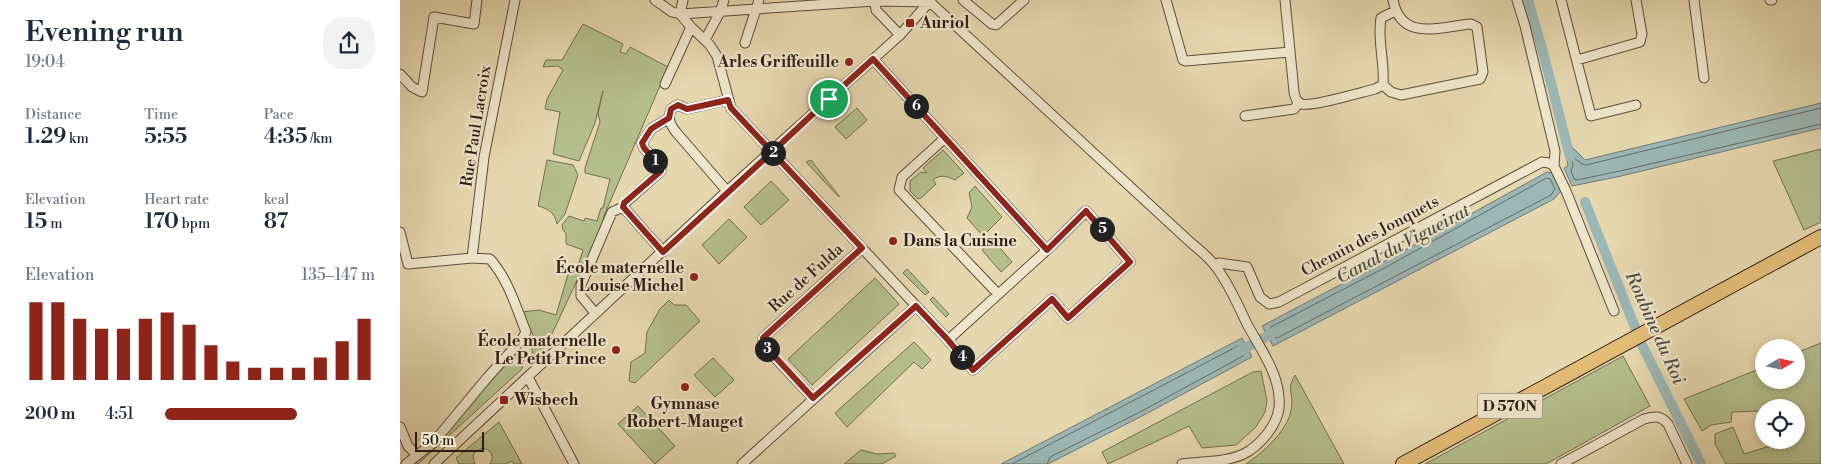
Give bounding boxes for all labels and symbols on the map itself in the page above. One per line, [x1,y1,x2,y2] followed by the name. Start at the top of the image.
[919,13,970,33] place label: Auriol
[904,17,916,29] marker: Auriol
[716,52,839,72] place label: Arles Griffeuille
[843,56,855,68] marker: Arles Griffeuille
[457,63,496,188] street label: Rue Paul Lacroix
[808,78,850,120] pin
[904,94,928,118] pin: 6
[760,140,786,166] pin: 2
[642,148,668,174] pin: 1
[1298,191,1442,281] street label: Chemin des Jonquets
[1332,199,1475,289] water label: Canal du Vigueirat
[1090,216,1114,242] pin: 5
[903,231,1017,251] place label: Dans la Cuisine
[887,235,899,247] marker: Dans la Cuisine
[765,239,848,317] street label: Rue de Fulda
[556,256,685,296] place label: École maternelle Louise Michel
[1619,267,1690,388] water label: Roubine du Roi
[688,271,700,283] marker: École maternelle Louise Michel
[478,329,606,369] place label: École maternelle Le Petit Prince
[754,336,780,362] pin: 3
[1755,339,1805,389] north arrow
[610,344,622,356] marker: École maternelle Le Petit Prince
[950,344,974,370] pin: 4
[679,381,691,393] marker: Gymnase Robert-Mauget
[513,390,578,410] place label: Wisbech
[498,394,510,406] marker: Wisbech
[627,394,744,432] place label: Gymnase Robert-Mauget
[1478,394,1542,418] road number: D 570N
[415,429,484,452] scale bar

